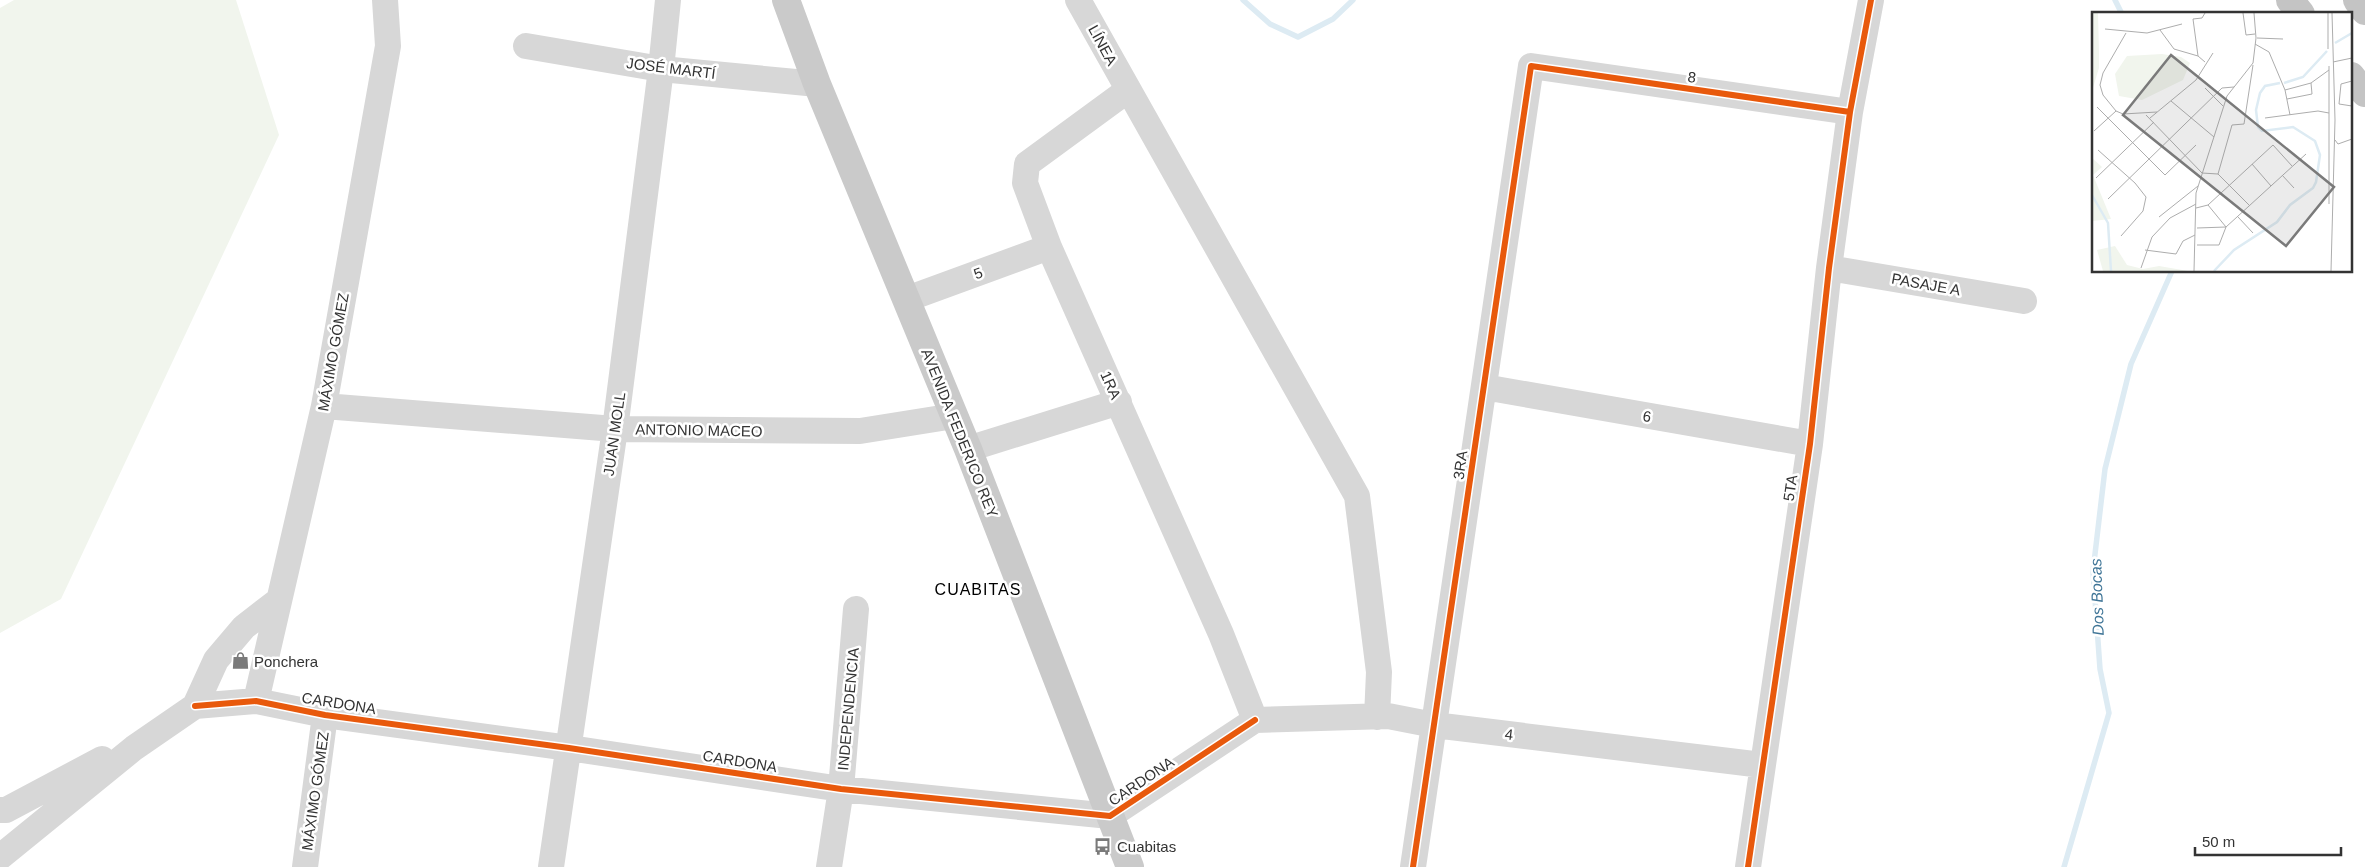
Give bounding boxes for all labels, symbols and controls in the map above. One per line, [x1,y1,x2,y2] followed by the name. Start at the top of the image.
[2092,12,2352,272] inset map
[1085,22,1121,68] street label: LÍNEA
[625,54,717,82] street label: JOSÉ MARTÍ
[1687,68,1697,86] street label: 8
[971,264,985,282] street label: 5
[1890,270,1962,298] street label: PASAJE A
[314,291,352,413] street label: MÁXIMO GÓMEZ
[918,346,1002,520] street label: AVENIDA FEDERICO REY
[1097,368,1125,402] street label: 1RA
[600,391,628,477] street label: JUAN MOLL
[1641,407,1653,425] street label: 6
[635,420,763,440] street label: ANTONIO MACEO
[1450,449,1470,481] street label: 3RA
[1780,474,1800,502] street label: 5TA
[2087,558,2107,636] water label: Dos Bocas
[935,581,1021,598] district label: CUABITAS
[834,647,862,771] street label: INDEPENDENCIA
[230,651,250,671] shop icon: Ponchera
[254,653,319,670] place label: Ponchera
[301,689,377,717] street label: CARDONA
[1504,725,1514,743] street label: 4
[298,730,332,852] street label: MÁXIMO GÓMEZ
[702,747,778,775] street label: CARDONA
[1105,753,1177,809] street label: CARDONA
[2195,824,2341,856] scale bar
[2202,833,2235,850] text: 50 m
[1093,836,1113,856] bus stop icon: Cuabitas
[1117,838,1176,855] place label: Cuabitas

